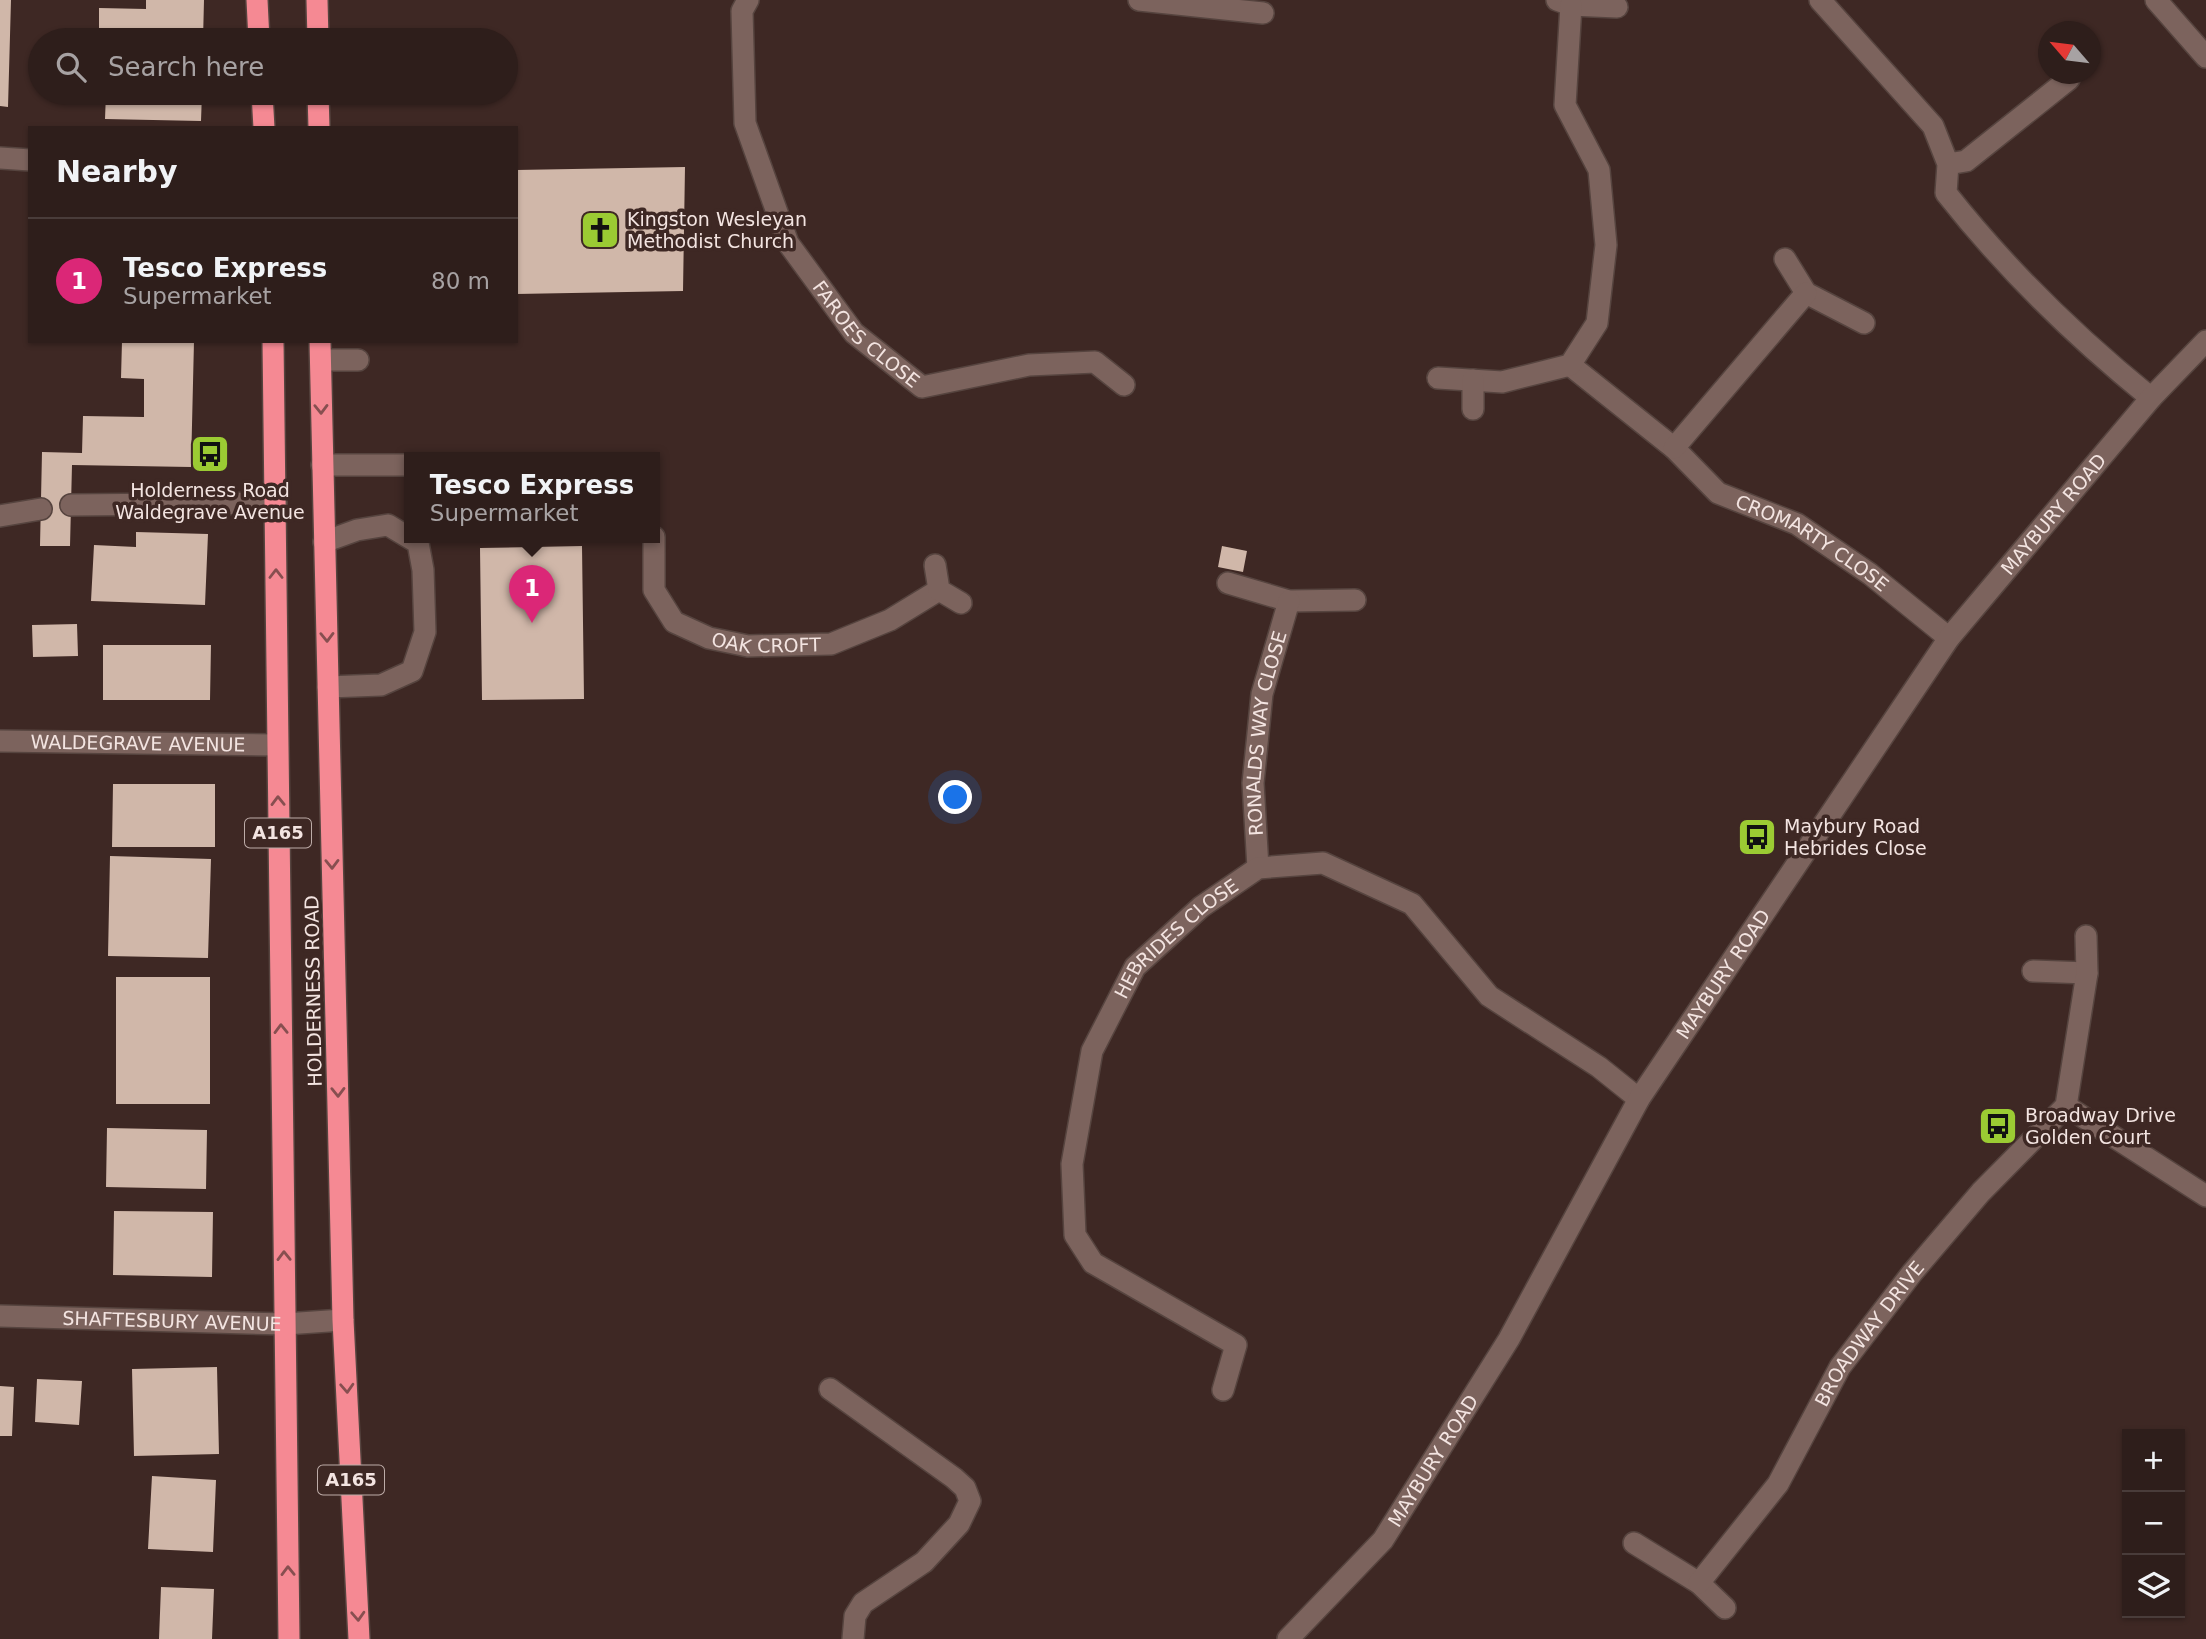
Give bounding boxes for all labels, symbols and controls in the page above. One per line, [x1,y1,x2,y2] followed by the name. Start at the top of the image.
[2038,21,2101,84] north arrow
[28,28,518,105] search box
[52,48,90,86] icon: search
[108,52,264,82] text: Search here
[56,154,178,189] text: Nearby
[627,208,807,252] place label: Kingston Wesleyan Methodist Church
[579,209,621,251] church icon: Kingston Wesleyan Methodist Church
[123,253,327,283] text: Tesco Express
[71,268,87,294] text: 1
[431,268,490,294] text: 80 m
[808,276,924,392] street label: FAROES CLOSE
[123,283,272,309] text: Supermarket
[313,405,329,415] one-way arrow
[189,433,231,475] bus stop icon: Holderness Road Waldegrave Avenue
[1996,449,2111,579] street label: MAYBURY ROAD
[404,452,660,543] popup
[430,470,634,500] text: Tesco Express
[115,479,305,523] place label: Holderness Road Waldegrave Avenue
[1733,490,1893,596] street label: CROMARTY CLOSE
[430,500,578,526] text: Supermarket
[509,565,555,623] pin: 1
[268,568,284,578] one-way arrow
[710,628,822,658] street label: OAK CROFT
[1242,628,1291,837] street label: RONALDS WAY CLOSE
[319,632,334,643] one-way arrow
[30,730,246,756] street label: WALDEGRAVE AVENUE
[938,780,972,814] your location
[270,795,285,806] one-way arrow
[1784,815,1927,859] place label: Maybury Road Hebrides Close
[1736,816,1778,858] bus stop icon: Maybury Road Hebrides Close
[245,818,311,848] road number: A165
[325,859,340,870] one-way arrow
[1110,874,1242,1002] street label: HEBRIDES CLOSE
[300,895,326,1087] street label: HOLDERNESS ROAD
[1672,905,1774,1043] street label: MAYBURY ROAD
[273,1023,289,1033] one-way arrow
[330,1087,346,1098] one-way arrow
[2025,1104,2176,1148] place label: Broadway Drive Golden Court
[1977,1105,2019,1147] bus stop icon: Broadway Drive Golden Court
[277,1250,292,1261] one-way arrow
[1810,1256,1928,1410] street label: BROADWAY DRIVE
[62,1307,282,1335] street label: SHAFTESBURY AVENUE
[339,1383,354,1394] one-way arrow
[1383,1390,1482,1531] street label: MAYBURY ROAD
[2122,1429,2185,1618] map controls
[2122,1429,2185,1492] button: +
[318,1465,384,1494] road number: A165
[2122,1492,2185,1555] button: −
[2122,1555,2185,1618] button: layers
[280,1565,296,1576] one-way arrow
[350,1610,365,1621] one-way arrow

